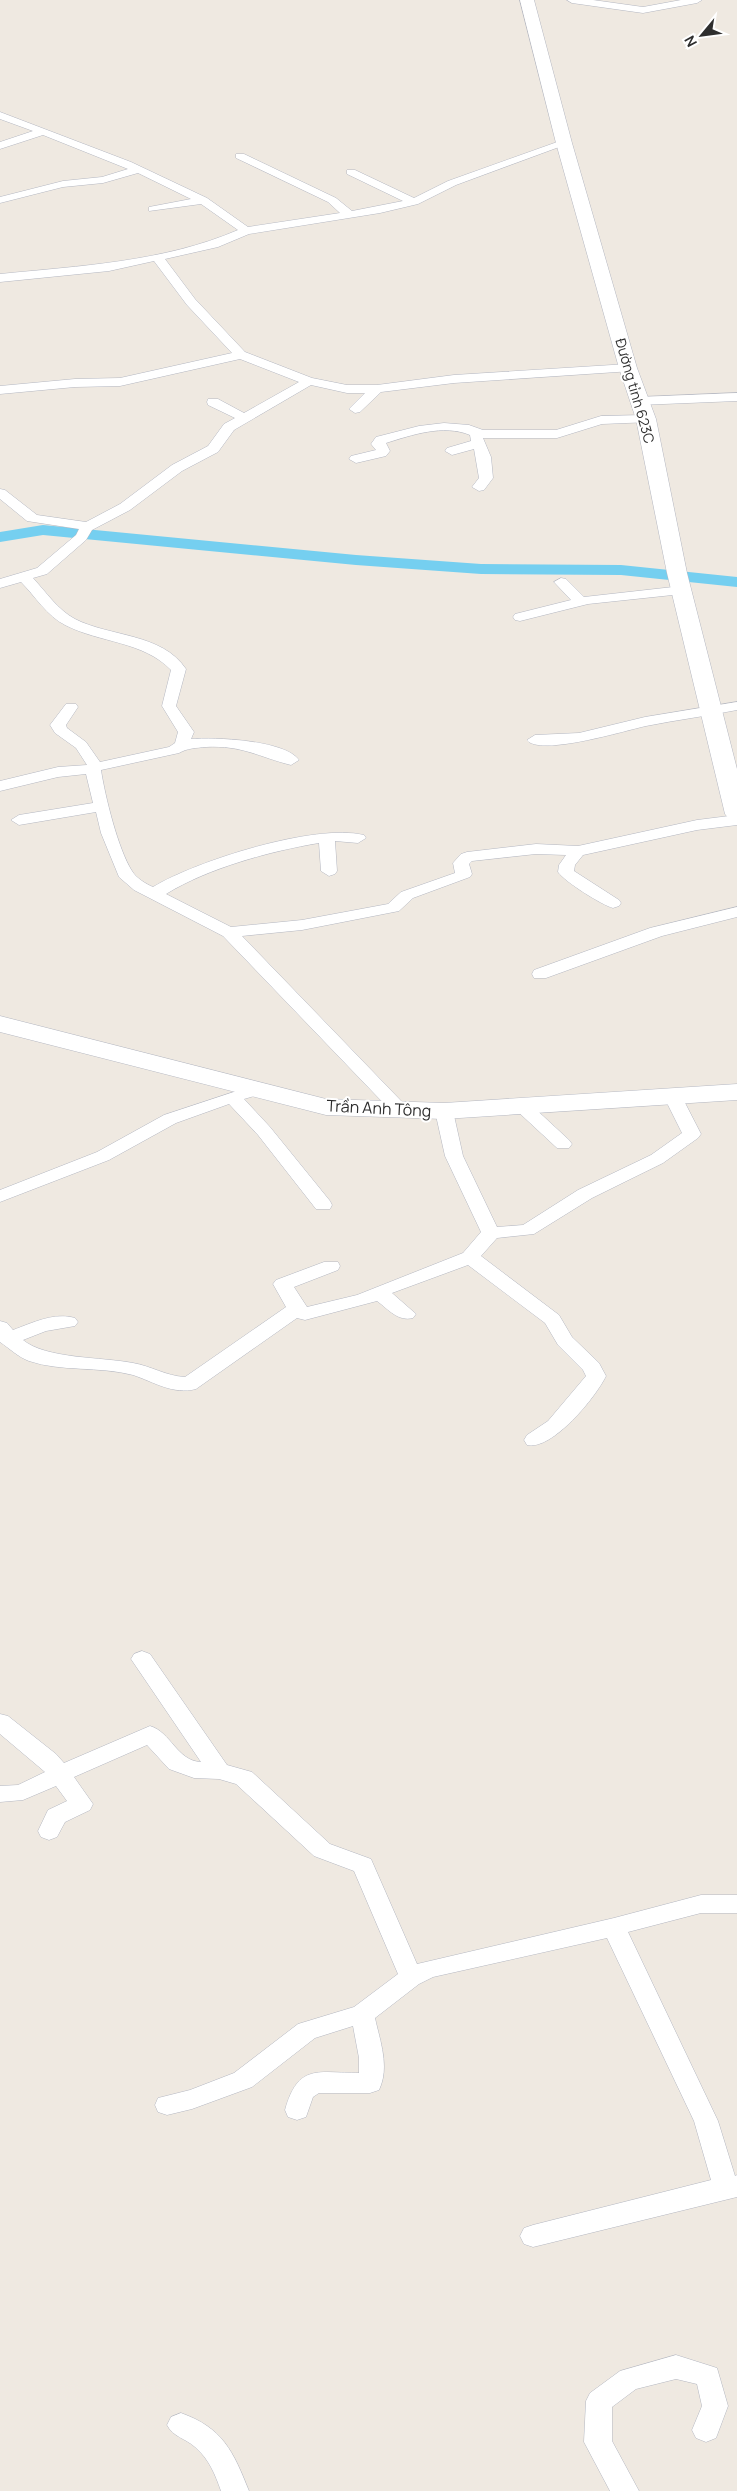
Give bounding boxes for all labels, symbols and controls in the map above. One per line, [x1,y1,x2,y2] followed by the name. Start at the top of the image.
[677,10,727,60] north arrow
[679,33,701,51] text: N
[611,336,660,446] street label: Đường tỉnh 623C
[326,1094,432,1122] street label: Trần Anh Tông

